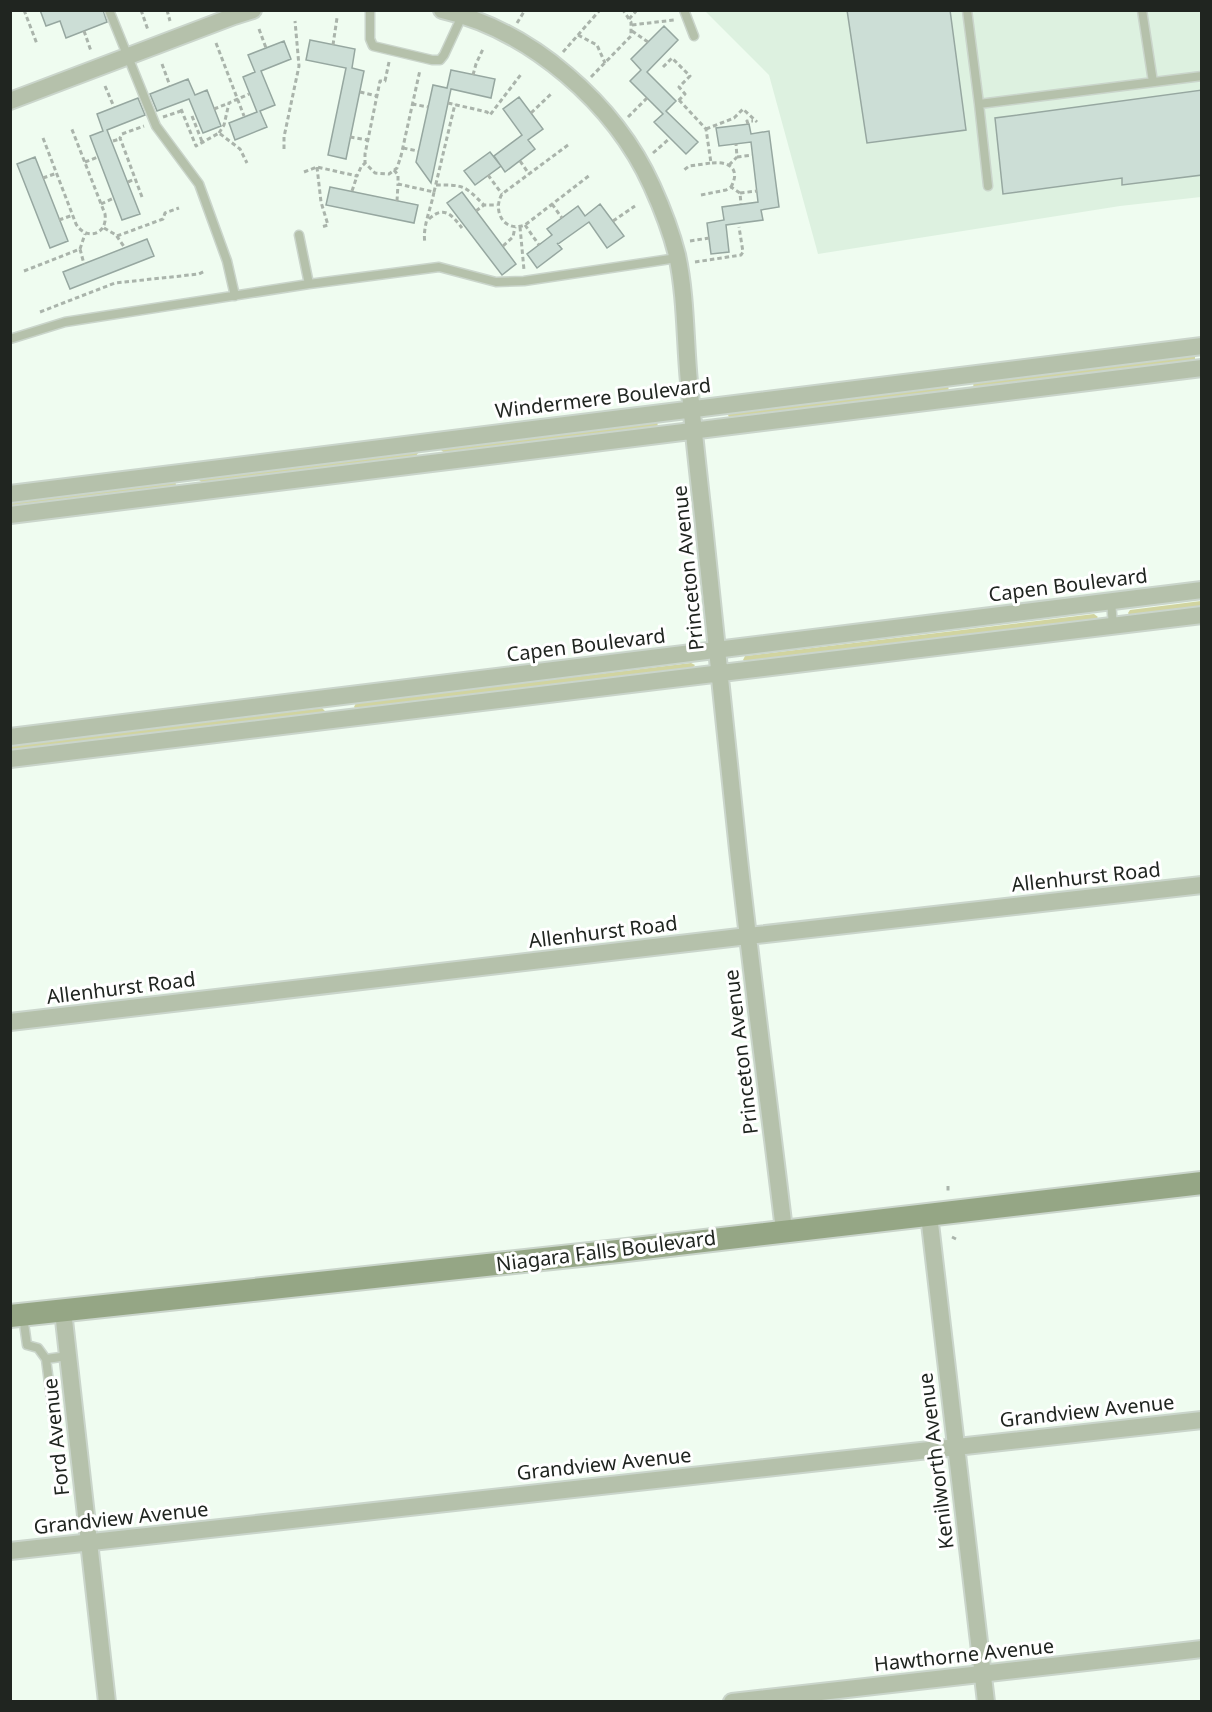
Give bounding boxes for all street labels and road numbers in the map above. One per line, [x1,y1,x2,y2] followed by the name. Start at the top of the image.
[493,371,712,424] street label: Windermere Boulevard
[665,484,710,652] street label: Princeton Avenue
[987,561,1149,608] street label: Capen Boulevard
[505,621,667,668] street label: Capen Boulevard
[1010,855,1162,898] street label: Allenhurst Road
[527,909,679,954] street label: Allenhurst Road
[45,965,197,1010] street label: Allenhurst Road
[717,968,764,1136] street label: Princeton Avenue
[495,1224,717,1277] street label: Niagara Falls Boulevard
[911,1371,960,1551] street label: Kenilworth Avenue
[36,1377,75,1497] street label: Ford Avenue
[998,1388,1176,1433] street label: Grandview Avenue
[515,1441,693,1486] street label: Grandview Avenue
[32,1495,210,1540] street label: Grandview Avenue
[873,1632,1055,1677] street label: Hawthorne Avenue

